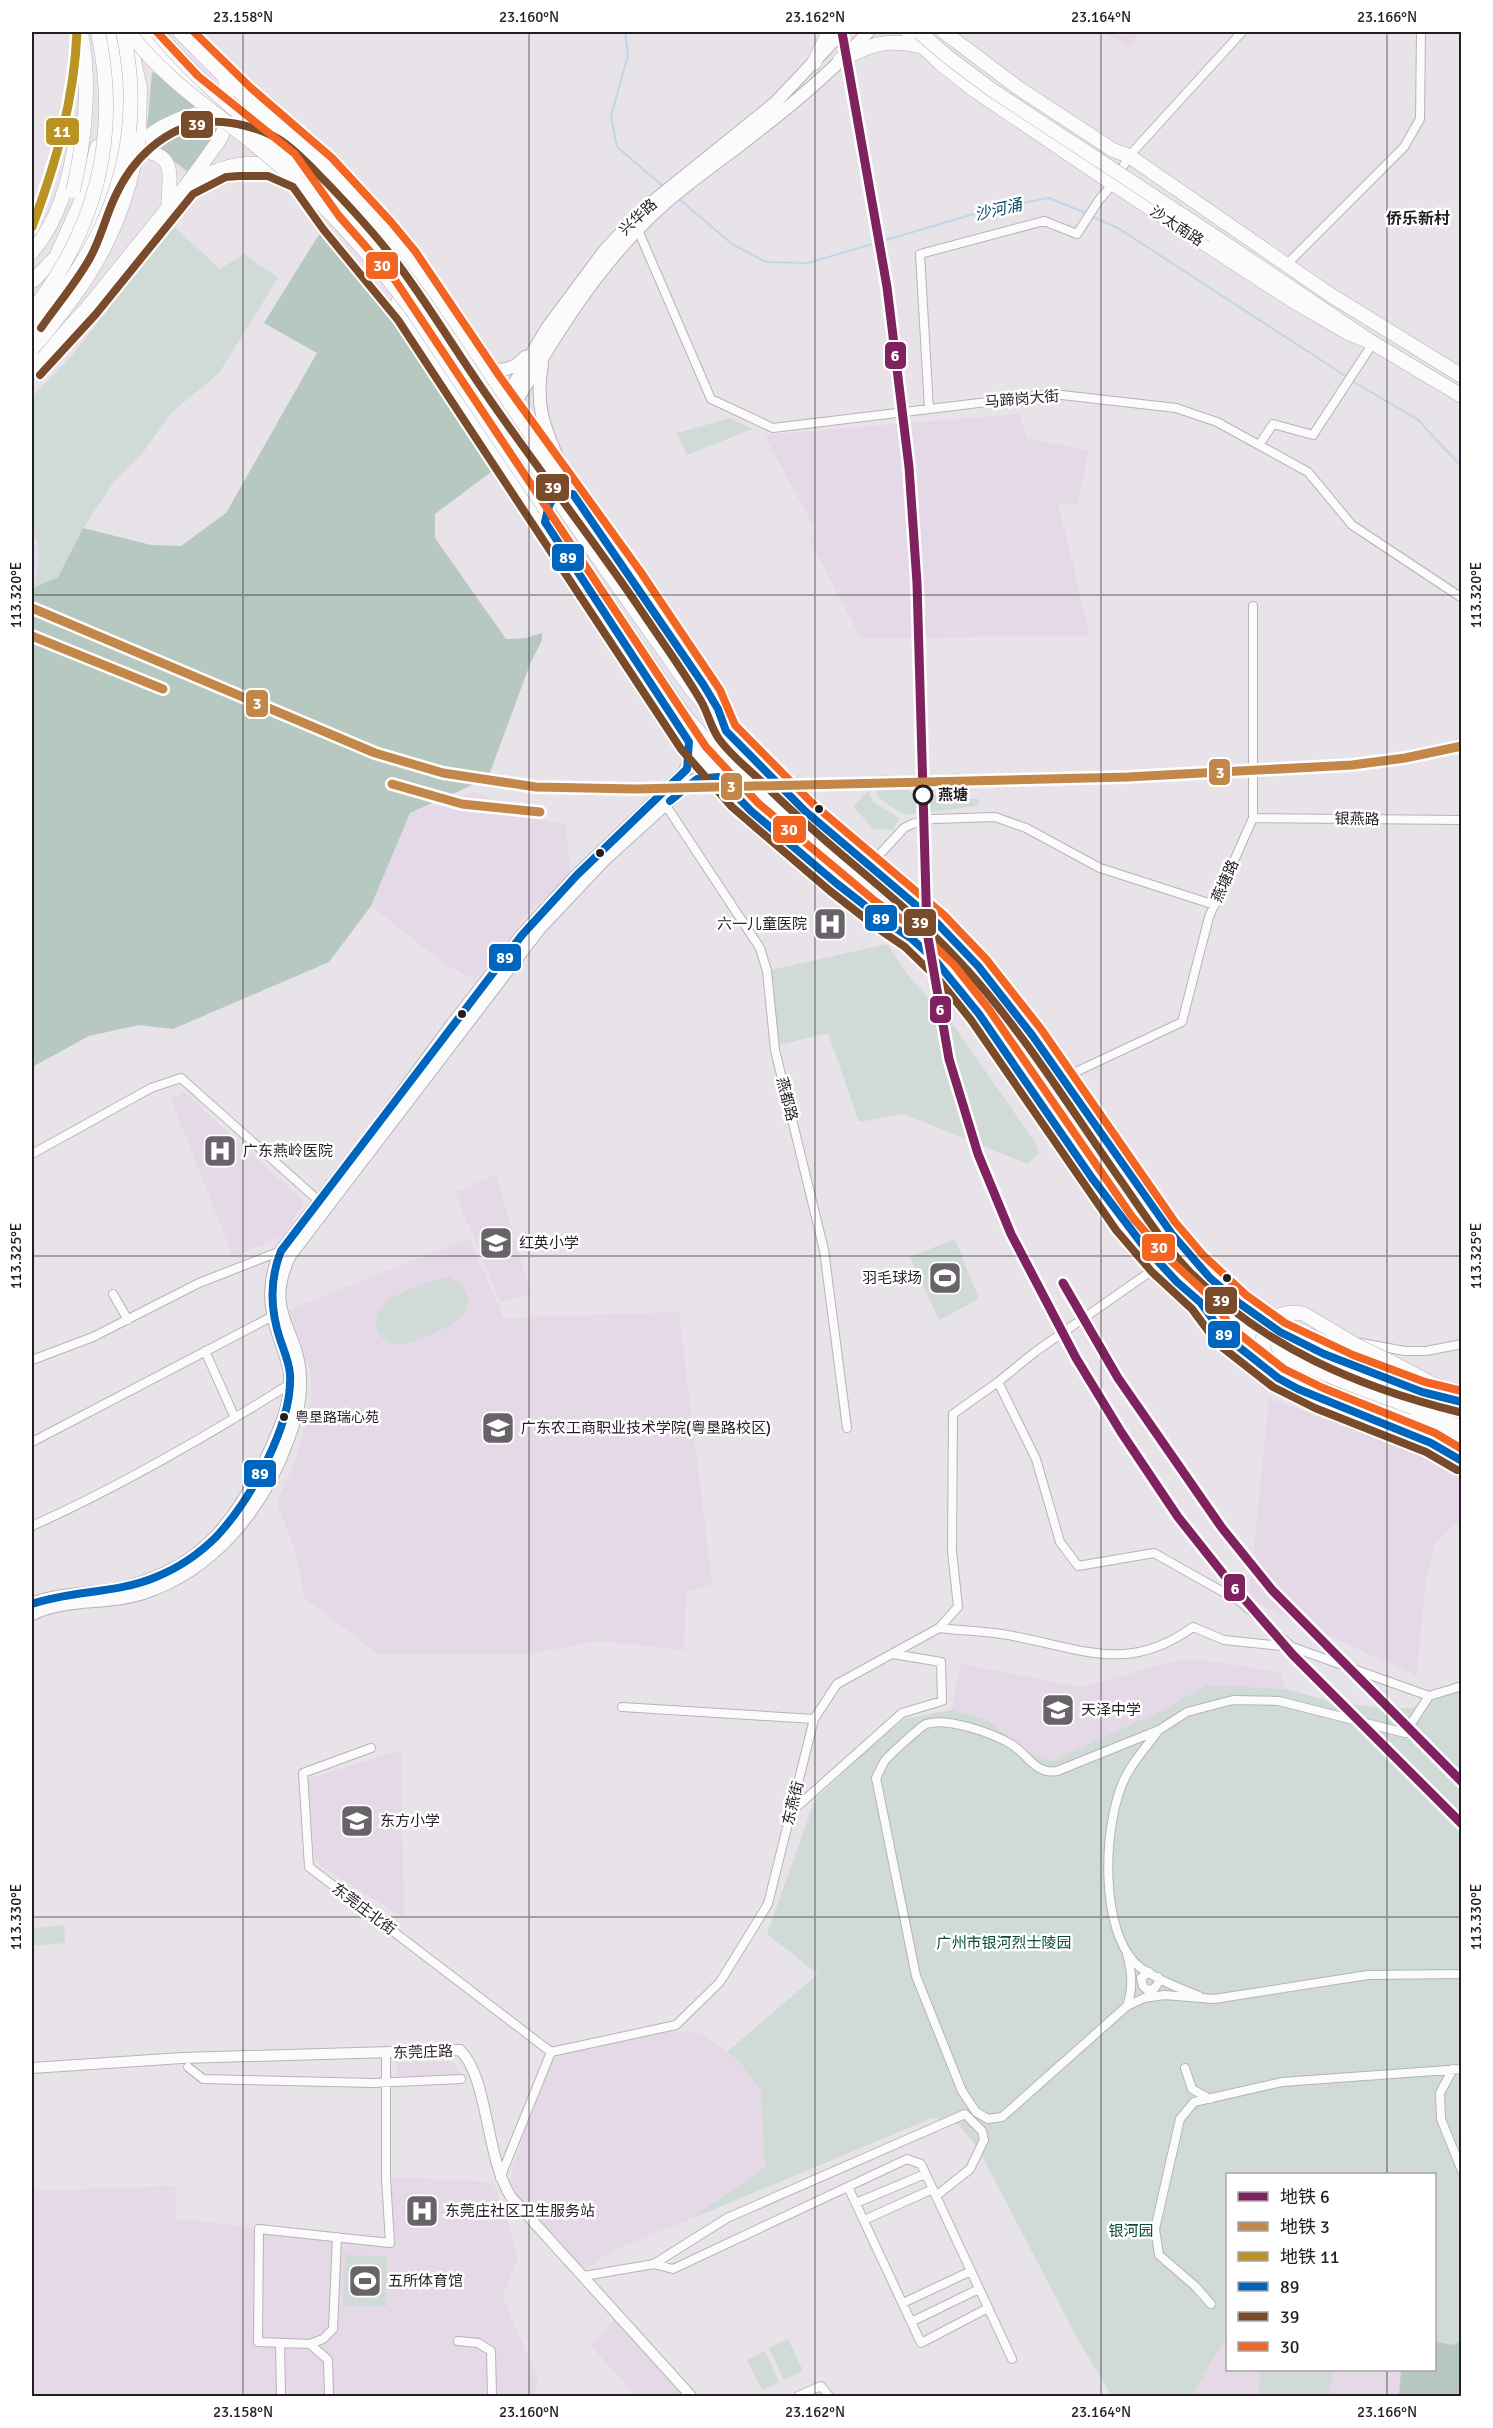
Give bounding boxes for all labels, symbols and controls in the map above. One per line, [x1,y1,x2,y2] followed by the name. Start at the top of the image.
[213,8,273,26] text: 23.158°N
[499,8,559,26] text: 23.160°N
[785,8,845,26] text: 23.162°N
[1071,8,1131,26] text: 23.164°N
[1357,8,1417,26] text: 23.166°N
[180,110,214,139] line badge: 39
[188,115,206,135] text: 39
[45,117,80,146] line badge: 11
[53,122,71,142] text: 11
[973,194,1026,225] water label: 沙河涌
[615,195,661,239] street label: 兴华路
[1147,202,1207,250] street label: 沙太南路
[1386,209,1450,229] district label: 侨乐新村
[365,251,399,280] line badge: 30
[373,256,391,276] text: 30
[884,341,907,370] line badge: 6
[891,346,900,366] text: 6
[984,387,1060,411] street label: 马蹄岗大街
[535,473,570,502] line badge: 39
[544,478,562,498] text: 39
[551,543,585,572] line badge: 89
[559,548,577,568] text: 89
[7,562,25,628] text: 113.320°E
[1467,562,1485,628] text: 113.320°E
[245,689,269,718] line badge: 3
[253,694,261,714] text: 3
[1208,758,1231,786] line badge: 3
[1216,763,1224,783] text: 3
[720,772,743,801] line badge: 3
[727,777,735,797] text: 3
[913,785,933,805] marker: 燕塘
[938,786,968,804] place label: 燕塘
[813,803,825,815] unlabelled marker
[1334,810,1380,828] street label: 银燕路
[772,815,807,844] line badge: 30
[780,820,798,840] text: 30
[594,847,606,859] unlabelled marker
[1208,857,1242,905] street label: 燕塘路
[864,904,898,932] line badge: 89
[812,906,848,942] hospital icon: 六一儿童医院
[903,908,937,937] line badge: 39
[872,909,890,929] text: 89
[911,913,929,933] text: 39
[717,915,807,933] place label: 六一儿童医院
[488,943,522,972] line badge: 89
[496,948,514,968] text: 89
[929,995,952,1024] line badge: 6
[936,1000,945,1020] text: 6
[456,1008,468,1020] unlabelled marker
[773,1075,801,1123] street label: 燕都路
[202,1133,238,1169] hospital icon: 广东燕岭医院
[243,1142,333,1160] place label: 广东燕岭医院
[7,1223,25,1289] text: 113.325°E
[1467,1223,1485,1289] text: 113.325°E
[478,1225,514,1261] school or university icon: 红英小学
[1141,1233,1176,1262] line badge: 30
[519,1234,579,1252] place label: 红英小学
[1150,1238,1168,1258] text: 30
[927,1260,963,1296] sports icon: 羽毛球场
[862,1269,922,1287] place label: 羽毛球场
[1221,1272,1233,1284] unlabelled marker
[1204,1286,1238,1315] line badge: 39
[1212,1291,1230,1311] text: 39
[1207,1320,1241,1349] line badge: 89
[1215,1325,1233,1345] text: 89
[295,1409,379,1426] place label: 粤垦路瑞心苑
[480,1410,516,1446] school or university icon: 广东农工商职业技术学院(粤垦路校区)
[278,1411,290,1423] marker: 粤垦路瑞心苑
[521,1419,771,1437] place label: 广东农工商职业技术学院(粤垦路校区)
[243,1459,277,1488] line badge: 89
[251,1464,269,1484] text: 89
[1223,1573,1246,1602] line badge: 6
[1231,1579,1240,1599] text: 6
[1040,1692,1076,1728] school or university icon: 天泽中学
[1081,1701,1141,1719] place label: 天泽中学
[779,1779,807,1827] street label: 东燕街
[339,1803,375,1839] school or university icon: 东方小学
[380,1812,440,1830] place label: 东方小学
[329,1879,399,1939] street label: 东莞庄北街
[7,1884,25,1950] text: 113.330°E
[1467,1884,1485,1950] text: 113.330°E
[936,1934,1072,1952] park label: 广州市银河烈士陵园
[393,2042,453,2062] street label: 东莞庄路
[1226,2173,1436,2371] legend
[1280,2186,1330,2208] text: 地铁 6
[404,2193,440,2229] hospital icon: 东莞庄社区卫生服务站
[445,2202,595,2220] place label: 东莞庄社区卫生服务站
[1280,2216,1330,2238] text: 地铁 3
[1108,2222,1154,2240] park label: 银河园
[1280,2246,1339,2268] text: 地铁 11
[347,2263,383,2299] sports icon: 五所体育馆
[388,2272,463,2290] place label: 五所体育馆
[1280,2276,1299,2298] text: 89
[1280,2306,1299,2328] text: 39
[1280,2336,1299,2358] text: 30
[213,2403,273,2421] text: 23.158°N
[499,2403,559,2421] text: 23.160°N
[785,2403,845,2421] text: 23.162°N
[1071,2403,1131,2421] text: 23.164°N
[1357,2403,1417,2421] text: 23.166°N

